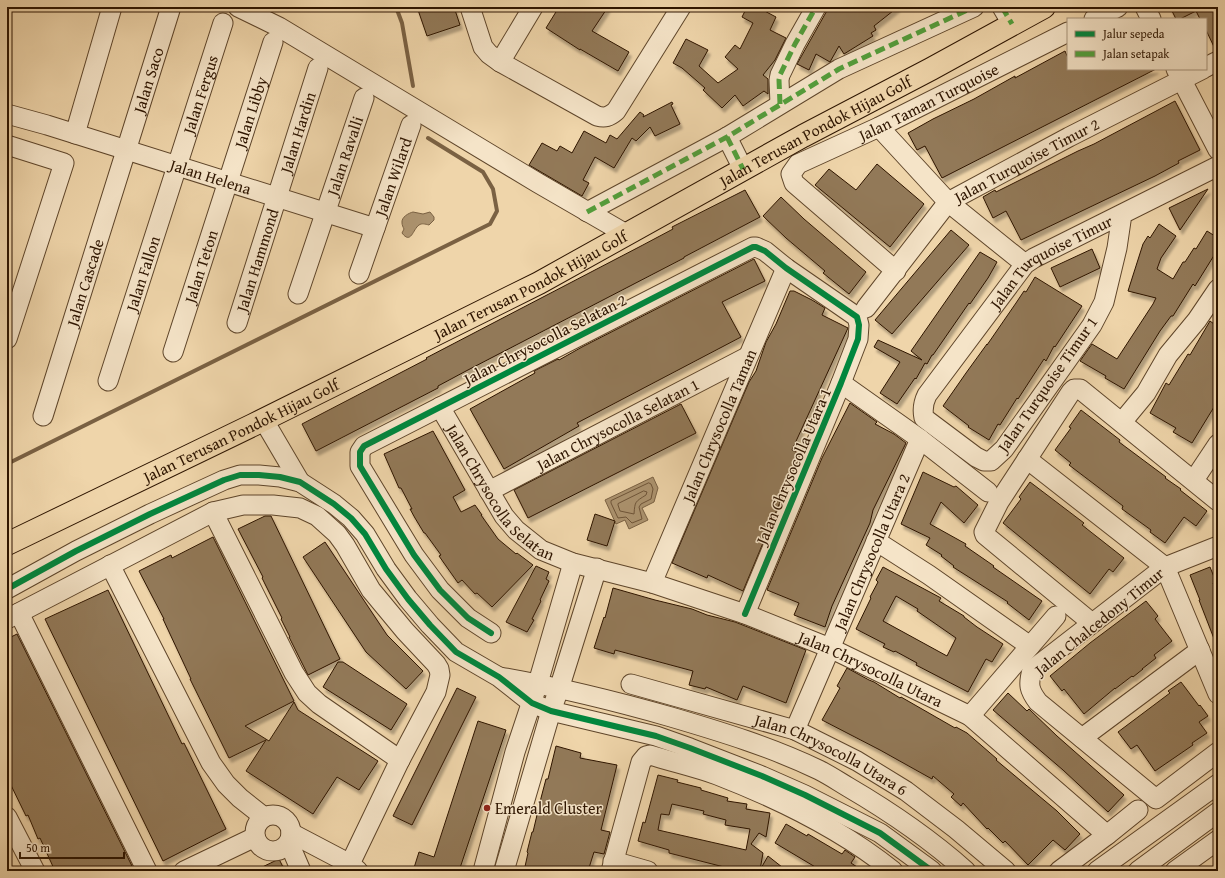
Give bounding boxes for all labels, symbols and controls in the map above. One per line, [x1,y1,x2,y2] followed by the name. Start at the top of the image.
[1067,18,1207,70] legend
[1101,25,1165,42] text: Jalur sepeda
[126,44,170,118] street label: Jalan Saco
[1101,45,1170,62] text: Jalan setapak
[176,52,224,139] street label: Jalan Fergus
[853,57,1003,148] street label: Jalan Taman Turquoise
[713,68,917,193] street label: Jalan Terusan Pondok Hijau Golf
[227,73,273,153] street label: Jalan Libby
[273,89,322,178] street label: Jalan Hardin
[319,112,369,200] street label: Jalan Ravalli
[948,112,1103,210] street label: Jalan Turquoise Timur 2
[367,133,418,221] street label: Jalan Wilard
[165,152,255,201] street label: Jalan Helena
[229,205,285,317] street label: Jalan Hammond
[982,208,1117,315] street label: Jalan Turquoise Timur
[428,223,633,346] street label: Jalan Terusan Pondok Hijau Golf
[177,227,224,308] street label: Jalan Teton
[119,233,166,316] street label: Jalan Fallon
[59,236,110,331] street label: Jalan Cascade
[458,287,631,391] street label: Jalan Chrysocolla Selatan 2
[990,311,1103,459] street label: Jalan Turquoise Timur 1
[675,345,762,508] street label: Jalan Chrysocolla Taman
[137,371,345,489] street label: Jalan Terusan Pondok Hijau Golf
[530,372,703,477] street label: Jalan Chrysocolla Selatan 1
[748,384,837,550] street label: Jalan Chrysocolla Utara 1
[440,418,558,566] street label: Jalan Chrysocolla Selatan
[827,470,916,636] street label: Jalan Chrysocolla Utara 2
[1028,561,1169,682] street label: Jalan Chalcedony Timur
[793,624,947,713] street label: Jalan Chrysocolla Utara
[750,707,913,801] street label: Jalan Chrysocolla Utara 6
[495,796,603,820] place label: Emerald Cluster
[482,803,492,813] marker: Emerald Cluster
[20,834,124,860] scale bar
[26,839,50,856] text: 50 m

